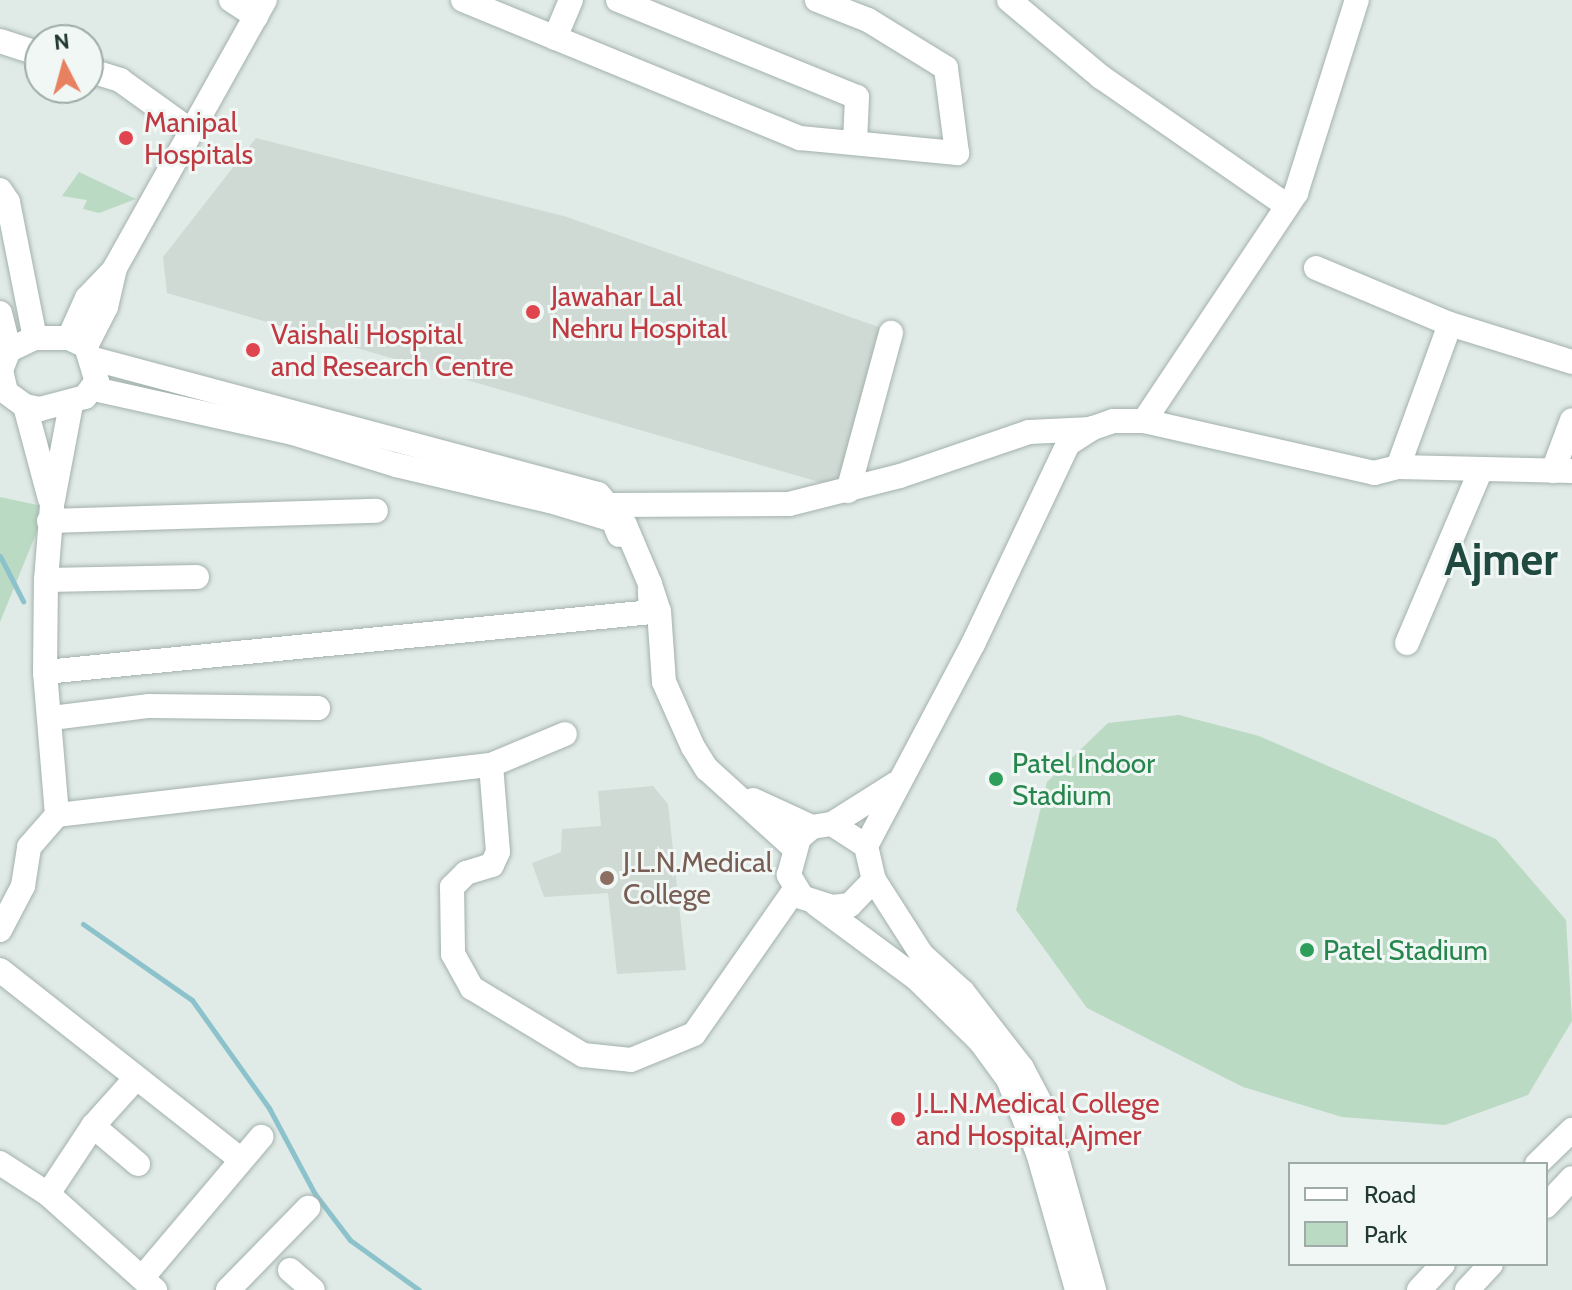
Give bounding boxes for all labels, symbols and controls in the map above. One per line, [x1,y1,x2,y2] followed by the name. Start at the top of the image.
[24,24,104,104] north arrow
[52,27,71,56] text: N
[144,105,253,171] place label: Manipal Hospitals
[115,127,137,149] marker: Manipal Hospitals
[551,279,727,345] place label: Jawahar Lal Nehru Hospital
[522,301,544,323] marker: Jawahar Lal Nehru Hospital
[271,317,514,383] place label: Vaishali Hospital and Research Centre
[242,339,264,361] marker: Vaishali Hospital and Research Centre
[1444,534,1558,586] district label: Ajmer
[1012,746,1155,812] place label: Patel Indoor Stadium
[987,770,1005,788] marker: Patel Indoor Stadium
[623,845,772,911] place label: J.L.N.Medical College
[598,869,616,887] marker: J.L.N.Medical College
[1323,933,1488,967] place label: Patel Stadium
[1298,941,1316,959] marker: Patel Stadium
[916,1086,1160,1152] place label: J.L.N.Medical College and Hospital,Ajmer
[887,1108,909,1130] marker: J.L.N.Medical College and Hospital,Ajmer
[1288,1162,1548,1266] legend
[1364,1180,1416,1209] text: Road
[1364,1220,1407,1249] text: Park

